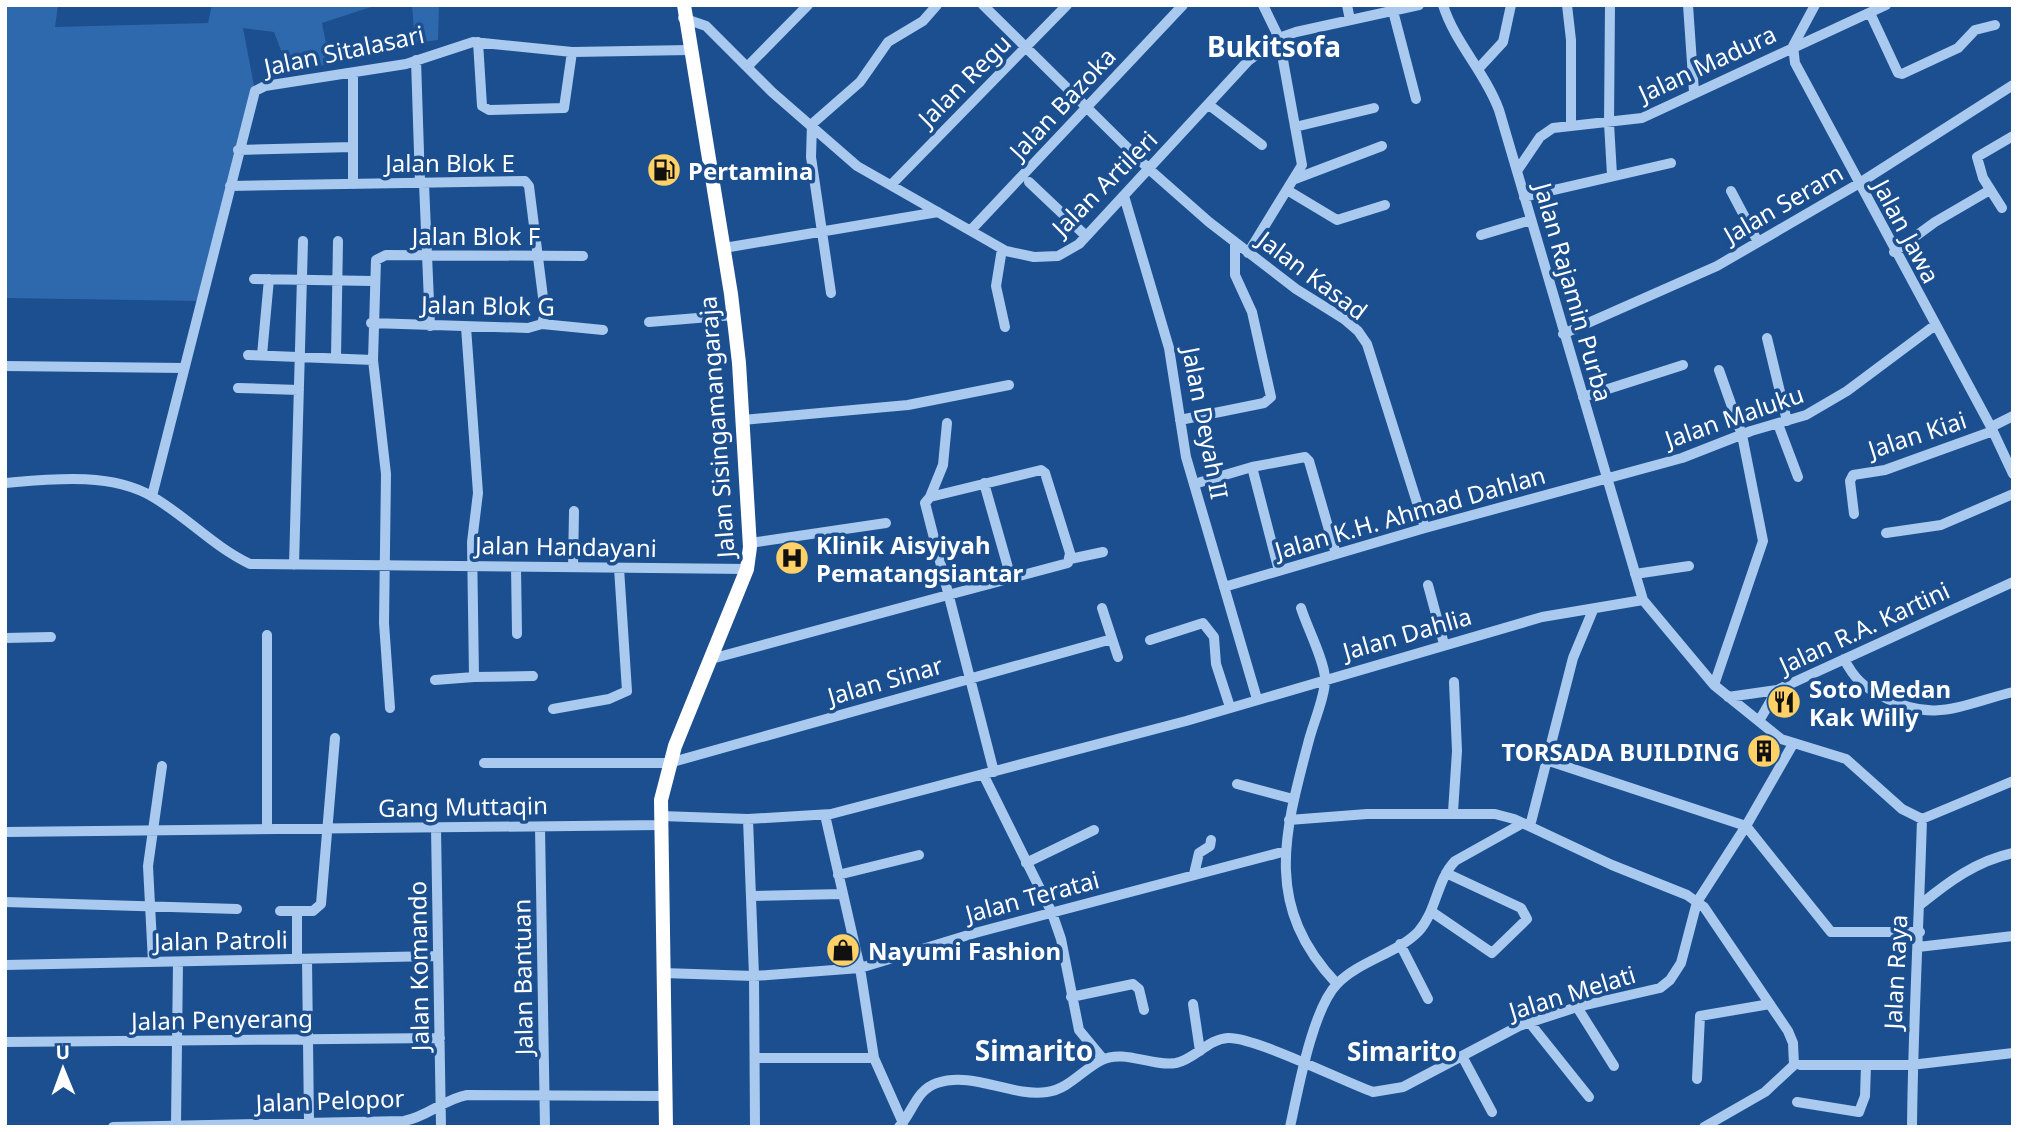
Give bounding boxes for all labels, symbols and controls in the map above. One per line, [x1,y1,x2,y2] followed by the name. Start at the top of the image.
[259,17,427,83] street label: Jalan Sitalasari
[1631,17,1781,110] street label: Jalan Madura
[909,26,1018,135] street label: Jalan Regu
[1207,27,1341,65] district label: Bukitsofa
[1000,40,1122,168] street label: Jalan Bazoka
[1043,123,1164,244] street label: Jalan Artileri
[383,146,515,179] street label: Jalan Blok E
[645,151,683,189] fuel station icon: Pertamina
[688,154,813,187] place label: Pertamina
[1716,156,1849,251] street label: Jalan Seram
[1865,172,1948,289] street label: Jalan Jawa
[1526,177,1621,405] street label: Jalan Rajamin Purba
[410,219,540,252] street label: Jalan Blok F
[1250,222,1374,327] street label: Jalan Kasad
[419,287,555,323] street label: Jalan Blok G
[690,295,742,561] street label: Jalan Sisingamangaraja
[1175,342,1237,502] street label: Jalan Deyah II
[1658,377,1808,456] street label: Jalan Maluku
[1862,403,1970,466] street label: Jalan Kiai
[1269,458,1549,567] street label: Jalan K.H. Ahmad Dahlan
[473,528,657,564] street label: Jalan Handayani
[816,528,1024,589] place label: Klinik Aisyiyah Pematangsiantar
[773,539,811,577] hospital icon: Klinik Aisyiyah Pematangsiantar
[1772,573,1954,682] street label: Jalan R.A. Kartini
[1337,599,1475,668] street label: Jalan Dahlia
[822,648,946,713] street label: Jalan Sinar
[1809,672,1951,733] place label: Soto Medan Kak Willy
[1765,683,1803,721] restaurant icon: Soto Medan Kak Willy
[1745,732,1783,770] building icon: TORSADA BUILDING
[1501,735,1740,768] place label: TORSADA BUILDING
[378,788,548,824] street label: Gang Muttaqin
[960,862,1103,930] street label: Jalan Teratai
[400,881,436,1053] street label: Jalan Komando
[504,899,540,1057] street label: Jalan Bantuan
[1875,914,1914,1032] street label: Jalan Raya
[152,922,288,958] street label: Jalan Patroli
[824,931,862,969] shop icon: Nayumi Fashion
[868,934,1061,967] place label: Nayumi Fashion
[1503,957,1639,1027] street label: Jalan Melati
[129,1001,313,1037] street label: Jalan Penyerang
[975,1031,1093,1069] district label: Simarito
[1347,1033,1457,1069] district label: Simarito
[28,1034,98,1104] north arrow
[55,1039,70,1065] text: U
[253,1081,405,1119] street label: Jalan Pelopor

